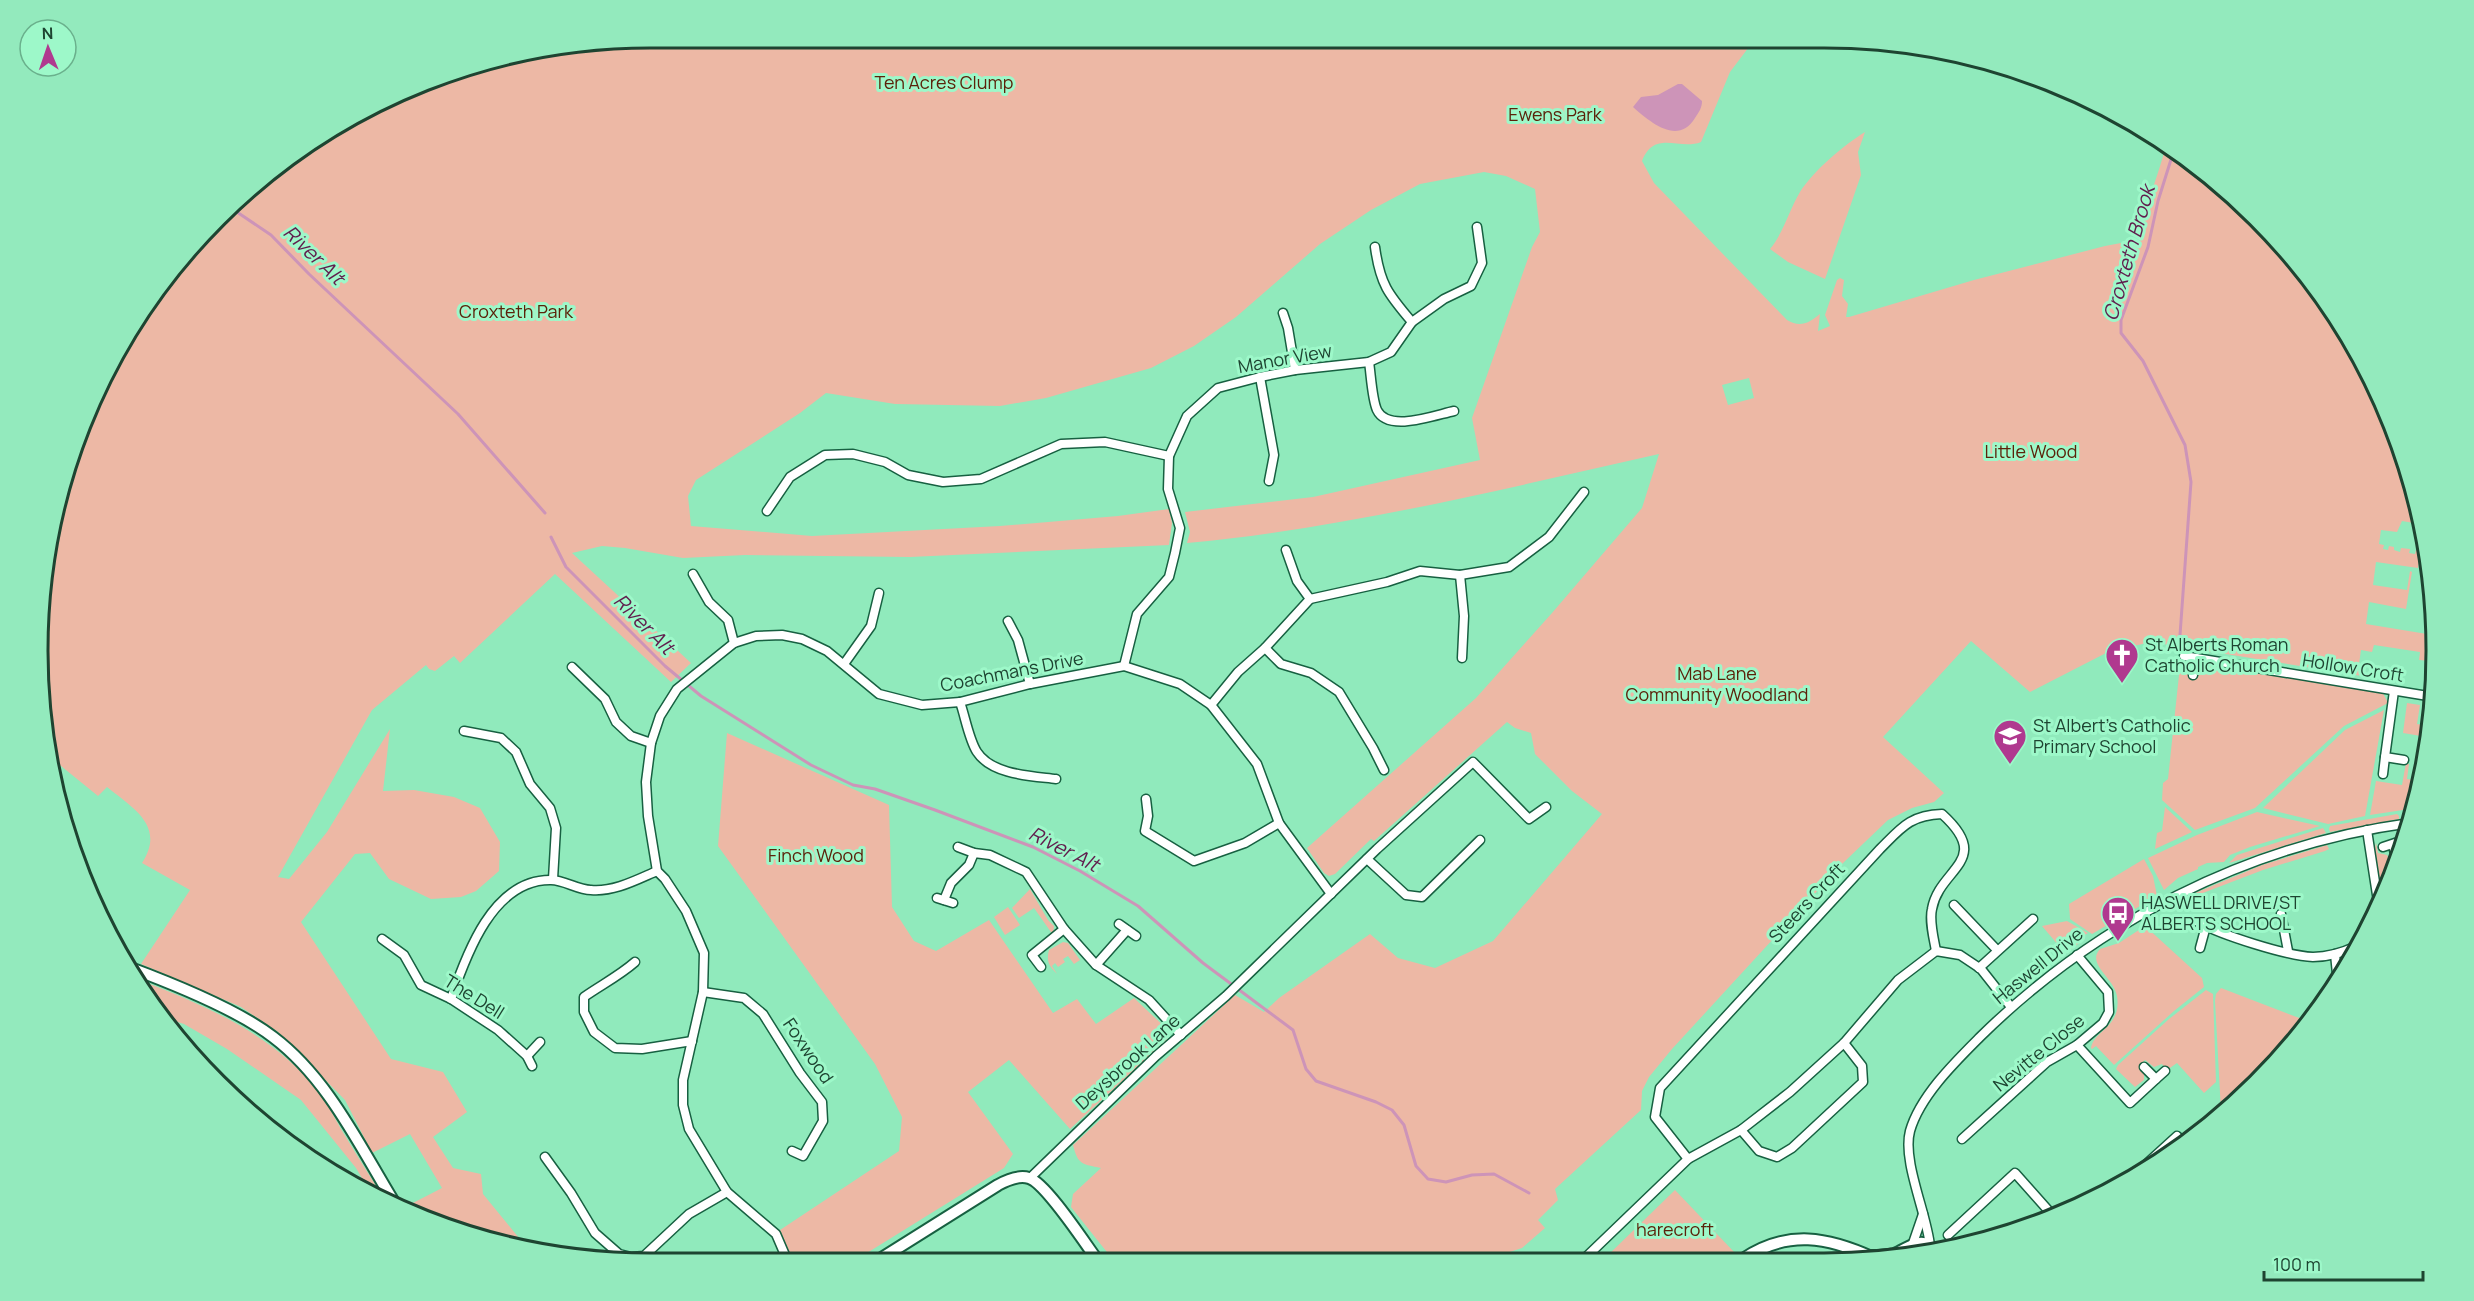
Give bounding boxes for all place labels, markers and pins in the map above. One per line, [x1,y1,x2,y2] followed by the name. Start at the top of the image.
[2145,632,2288,677] place label: St Alberts Roman Catholic Church
[2104,637,2140,684] church icon: St Alberts Roman Catholic Church
[2033,713,2191,758] place label: St Albert's Catholic Primary School
[1992,718,2028,765] school or university icon: St Albert's Catholic Primary School
[2141,890,2301,935] place label: HASWELL DRIVE/ST ALBERTS SCHOOL
[2100,895,2136,942] bus stop icon: HASWELL DRIVE/ST ALBERTS SCHOOL

